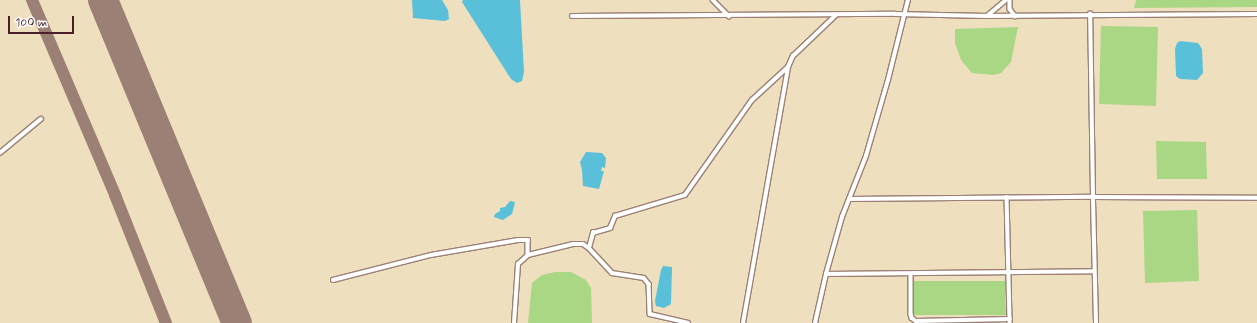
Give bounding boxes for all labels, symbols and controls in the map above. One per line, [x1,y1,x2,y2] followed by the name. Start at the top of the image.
[10,8,76,34] scale bar
[15,15,47,31] text: 100 m

